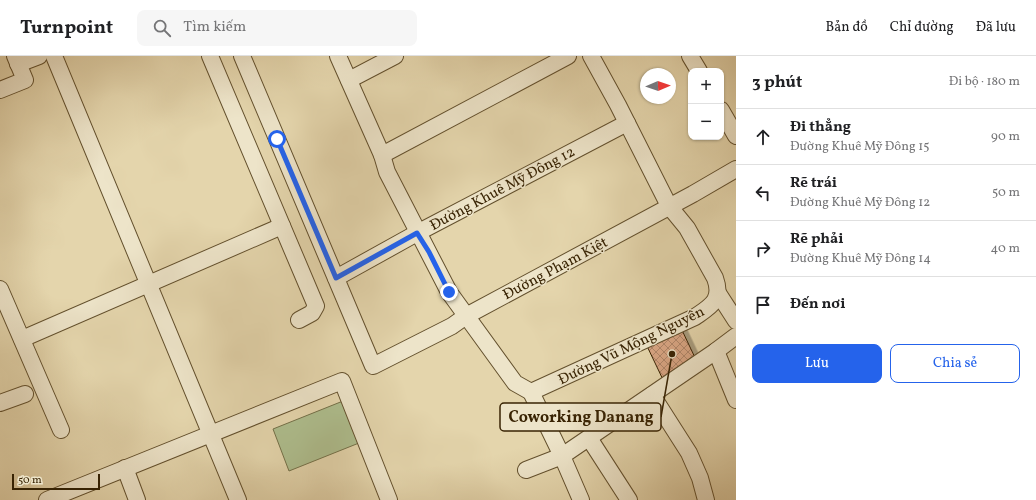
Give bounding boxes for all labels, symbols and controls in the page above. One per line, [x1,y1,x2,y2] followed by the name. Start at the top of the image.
[137,10,417,46] search box
[20,15,113,41] text: Turnpoint
[151,17,173,39] icon: search
[183,17,246,38] text: Tìm kiếm
[826,18,868,37] text: Bản đồ
[890,18,954,37] text: Chỉ đường
[976,18,1016,37] text: Đã lưu
[640,68,676,104] north arrow
[688,68,724,140] map controls
[688,68,724,104] button: +
[752,71,802,94] text: 3 phút
[949,73,1020,91] text: Đi bộ · 180 m
[688,104,724,140] button: −
[790,117,851,138] text: Đi thẳng
[752,126,774,148] icon: ahead
[991,128,1020,146] text: 90 m
[268,130,286,148] route start
[790,138,929,156] text: Đường Khuê Mỹ Đông 15
[426,142,579,237] street label: Đường Khuê Mỹ Đông 12
[790,173,837,194] text: Rẽ trái
[752,182,774,204] icon: left
[992,184,1020,202] text: 50 m
[790,194,930,212] text: Đường Khuê Mỹ Đông 12
[790,229,844,250] text: Rẽ phải
[499,233,612,306] street label: Đường Phạm Kiệt
[752,238,774,260] icon: right
[991,240,1020,258] text: 40 m
[790,250,931,268] text: Đường Khuê Mỹ Đông 14
[440,283,458,301] route end
[752,294,774,316] icon: arrive
[790,294,846,315] text: Đến nơi
[555,302,708,391] street label: Đường Vũ Mộng Nguyên
[752,344,882,383] button: Lưu
[890,344,1020,383] button: Chia sẻ
[500,403,661,431] callout: Coworking Danang
[508,407,654,429] text: Coworking Danang
[12,472,100,491] scale bar
[18,473,42,488] text: 50 m

